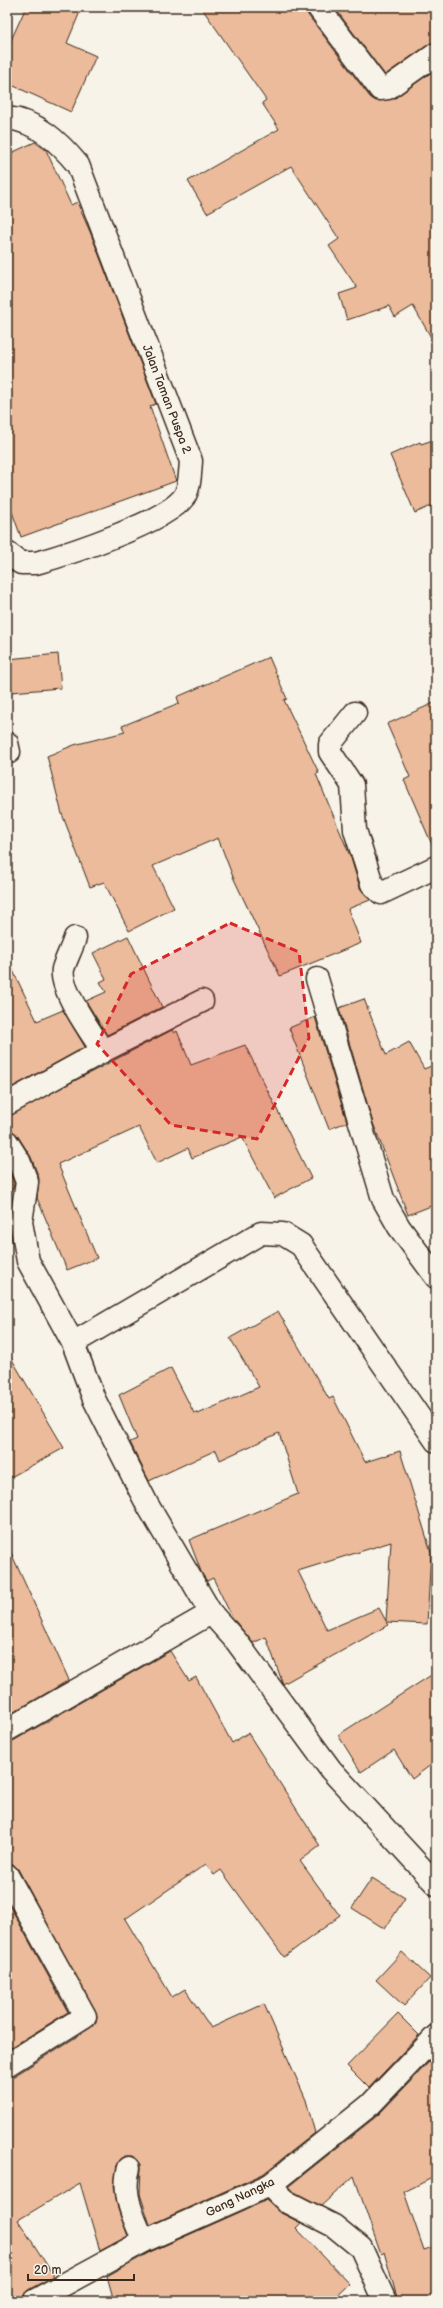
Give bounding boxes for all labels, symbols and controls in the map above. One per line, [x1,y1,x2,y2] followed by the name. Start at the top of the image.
[139,343,194,456] street label: Jalan Taman Puspa 2
[203,2174,277,2221] street label: Gang Nangka
[28,2256,134,2282] scale bar
[34,2263,61,2278] text: 20 m

